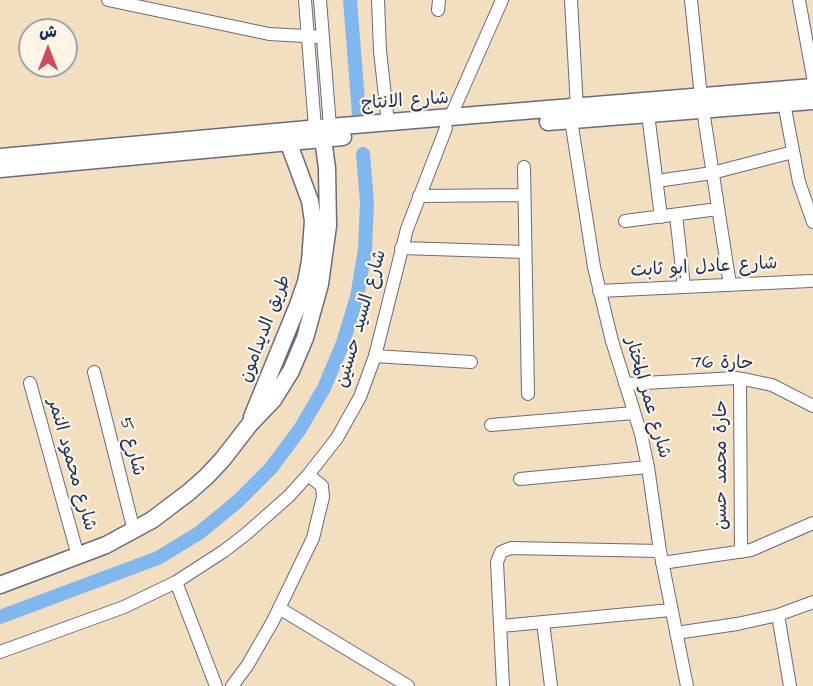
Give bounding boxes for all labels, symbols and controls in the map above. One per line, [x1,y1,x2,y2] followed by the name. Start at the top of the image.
[18,18,78,78] north arrow
[39,21,57,43] text: ش
[360,88,450,116] street label: شارع الانتاج
[332,248,392,390] street label: شارع السيد حسنين
[630,253,778,283] street label: شارع عادل ابو ثابت
[236,272,296,386] street label: طريق الديدامون
[619,335,675,461] street label: شارع عمر المختار
[690,353,754,375] street label: حارة 76
[42,396,100,534] street label: شارع محمود النمر
[711,400,733,530] street label: حارة محمد حسن
[113,416,149,478] street label: شارع 5

